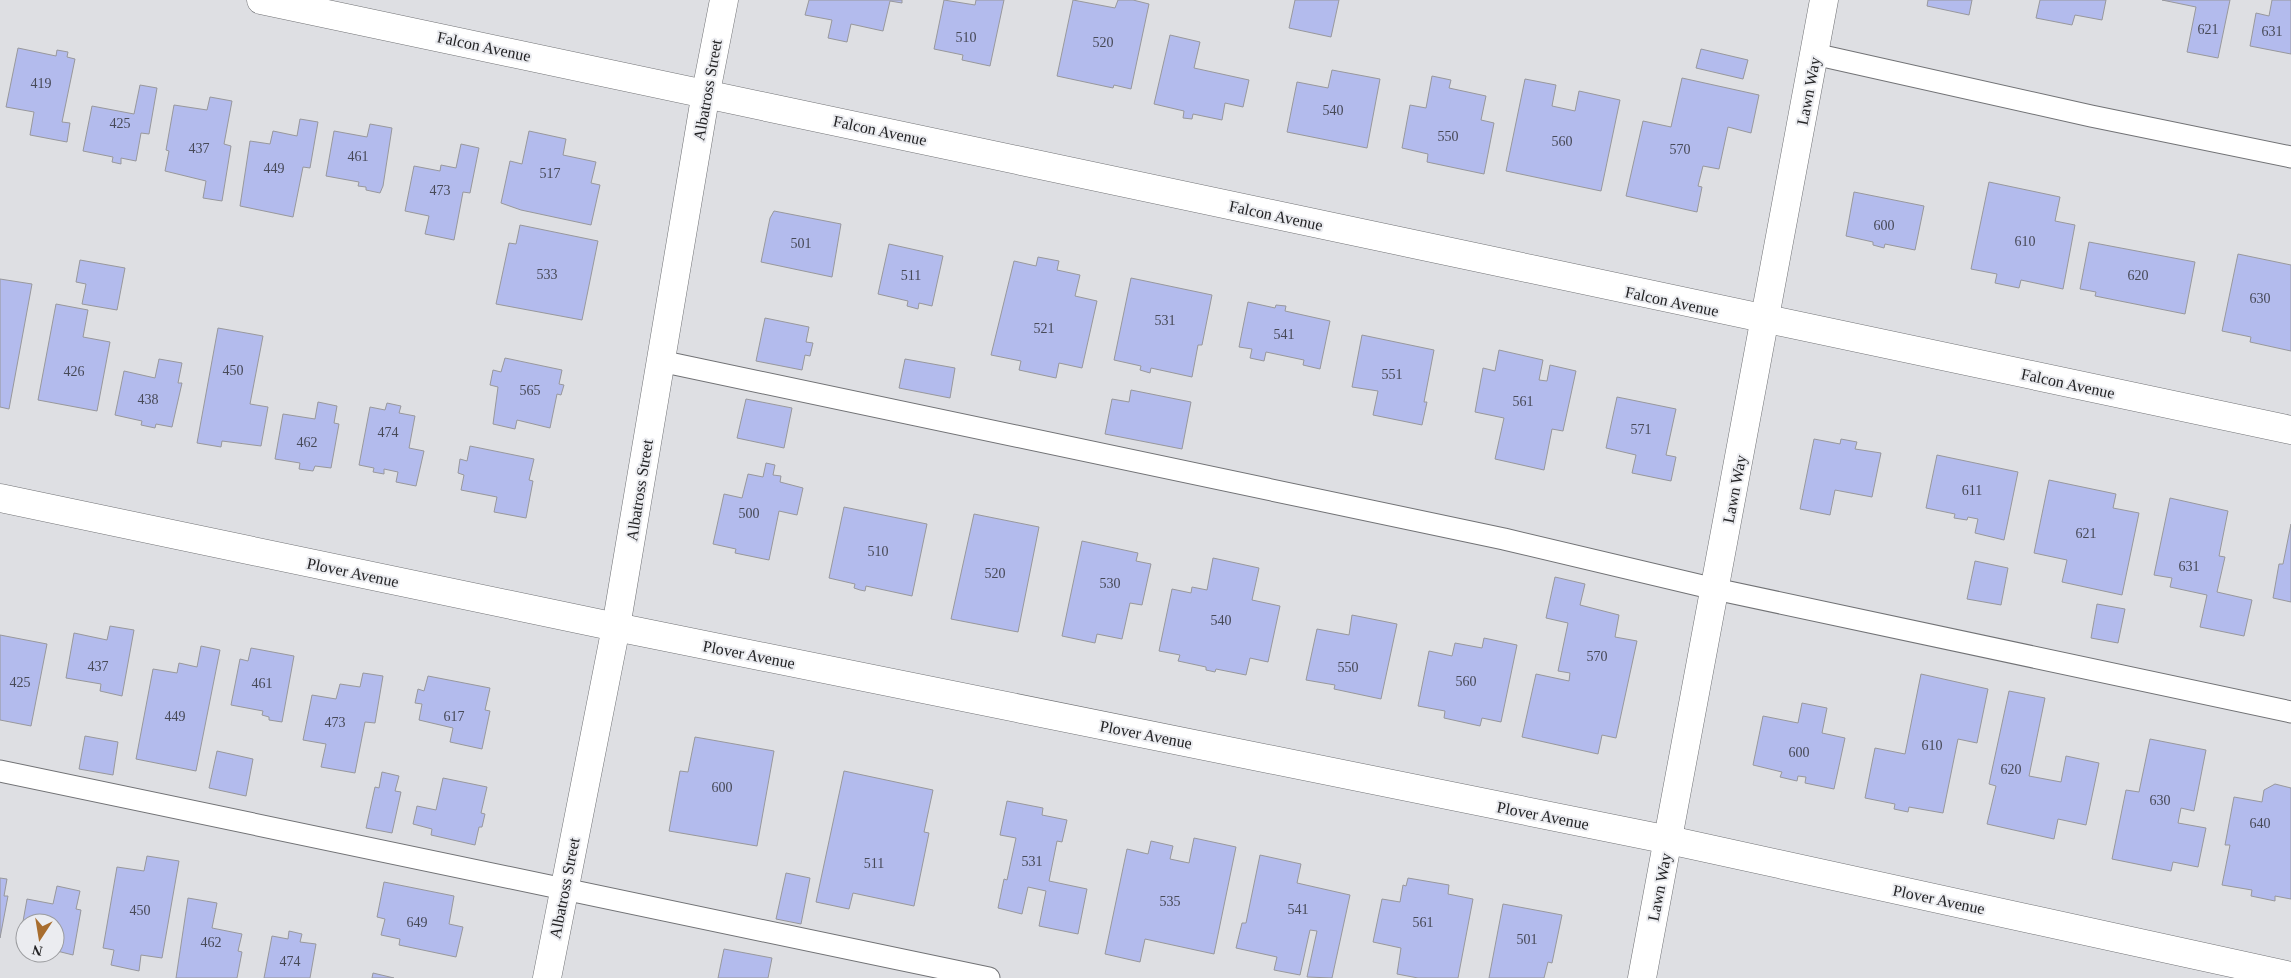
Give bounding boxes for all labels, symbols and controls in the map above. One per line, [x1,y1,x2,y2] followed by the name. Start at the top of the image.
[2198,22,2219,37] house number: 621
[2262,24,2283,39] house number: 631
[436,28,532,65] street label: Falcon Avenue
[956,30,977,45] house number: 510
[1093,35,1114,50] house number: 520
[690,38,725,142] street label: Albatross Street
[1794,56,1824,127] street label: Lawn Way
[31,76,52,91] house number: 419
[1323,103,1344,118] house number: 540
[832,112,928,149] street label: Falcon Avenue
[110,116,131,131] house number: 425
[1438,129,1459,144] house number: 550
[1552,134,1573,149] house number: 560
[189,141,210,156] house number: 437
[1670,142,1691,157] house number: 570
[348,149,369,164] house number: 461
[264,161,285,176] house number: 449
[540,166,561,181] house number: 517
[430,183,451,198] house number: 473
[1228,197,1324,234] street label: Falcon Avenue
[1874,218,1895,233] house number: 600
[2015,234,2036,249] house number: 610
[791,236,812,251] house number: 501
[537,267,558,282] house number: 533
[901,268,921,283] house number: 511
[2128,268,2149,283] house number: 620
[1624,283,1720,320] street label: Falcon Avenue
[2250,291,2271,306] house number: 630
[1155,313,1176,328] house number: 531
[1034,321,1055,336] house number: 521
[1274,327,1295,342] house number: 541
[223,363,244,378] house number: 450
[64,364,85,379] house number: 426
[2020,365,2116,402] street label: Falcon Avenue
[1382,367,1403,382] house number: 551
[520,383,541,398] house number: 565
[138,392,159,407] house number: 438
[1513,394,1534,409] house number: 561
[1631,422,1652,437] house number: 571
[378,425,399,440] house number: 474
[297,435,318,450] house number: 462
[623,438,656,542] street label: Albatross Street
[1720,454,1750,525] street label: Lawn Way
[1962,483,1982,498] house number: 611
[739,506,760,521] house number: 500
[2076,526,2097,541] house number: 621
[868,544,889,559] house number: 510
[305,554,400,591] street label: Plover Avenue
[2179,559,2200,574] house number: 631
[985,566,1006,581] house number: 520
[1100,576,1121,591] house number: 530
[1211,613,1232,628] house number: 540
[701,637,796,672] street label: Plover Avenue
[1587,649,1608,664] house number: 570
[88,659,109,674] house number: 437
[1338,660,1359,675] house number: 550
[1456,674,1477,689] house number: 560
[10,675,31,690] house number: 425
[252,676,273,691] house number: 461
[165,709,186,724] house number: 449
[444,709,465,724] house number: 617
[325,715,346,730] house number: 473
[1098,717,1193,752] street label: Plover Avenue
[1922,738,1943,753] house number: 610
[1789,745,1810,760] house number: 600
[2001,762,2022,777] house number: 620
[712,780,733,795] house number: 600
[2150,793,2171,808] house number: 630
[1495,798,1590,833] street label: Plover Avenue
[2250,816,2271,831] house number: 640
[546,836,583,940] street label: Albatross Street
[1645,852,1675,923] street label: Lawn Way
[1022,854,1043,869] house number: 531
[864,856,884,871] house number: 511
[1891,881,1986,918] street label: Plover Avenue
[1160,894,1181,909] house number: 535
[1288,902,1309,917] house number: 541
[130,903,151,918] house number: 450
[15,913,65,963] north arrow
[407,915,428,930] house number: 649
[1413,915,1434,930] house number: 561
[1517,932,1538,947] house number: 501
[201,935,222,950] house number: 462
[31,942,44,959] text: N
[280,954,301,969] house number: 474

